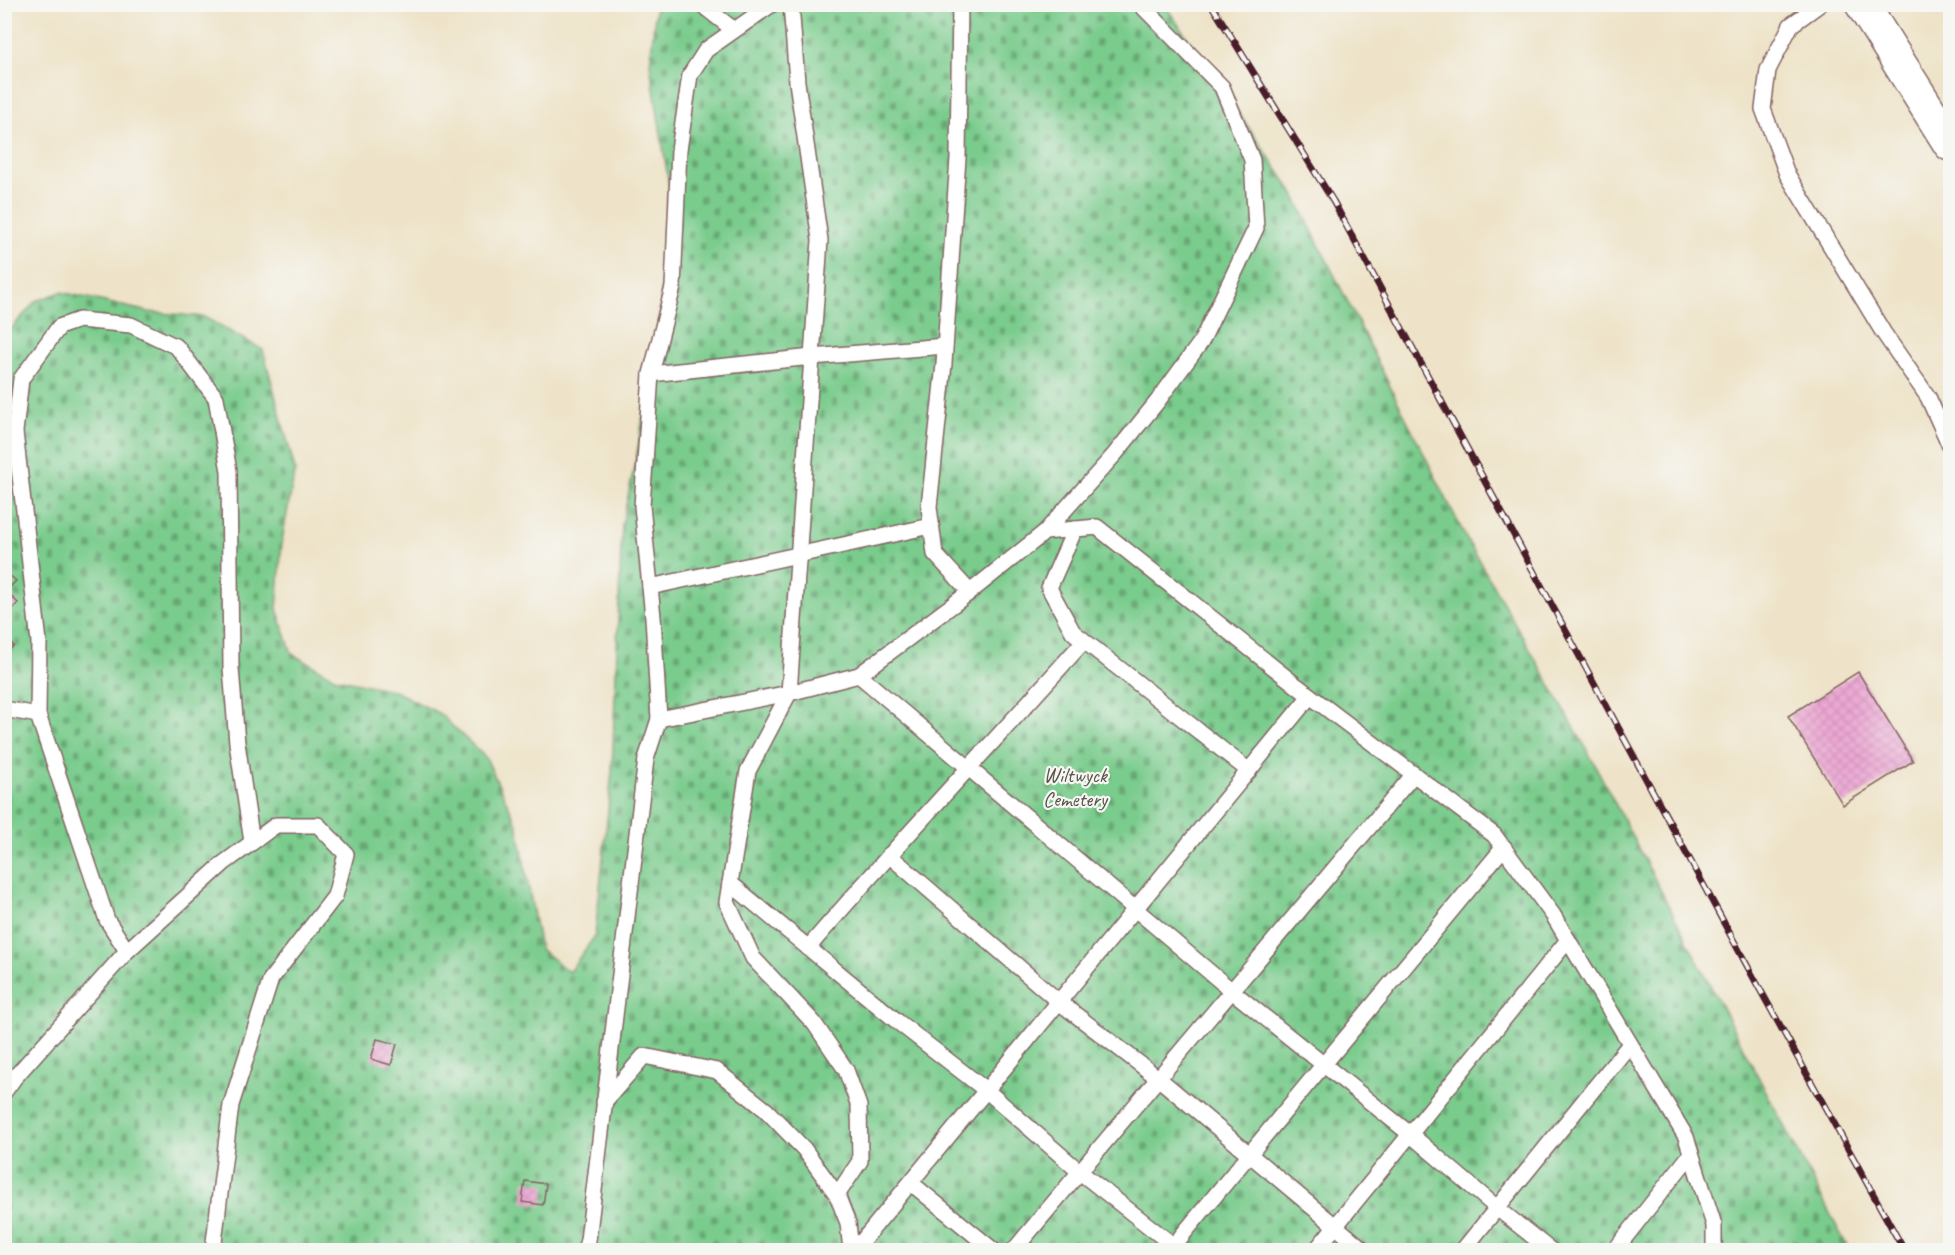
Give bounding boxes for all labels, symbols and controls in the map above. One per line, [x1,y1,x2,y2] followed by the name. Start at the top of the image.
[1043,762,1109,812] park label: Wiltwyck Cemetery

